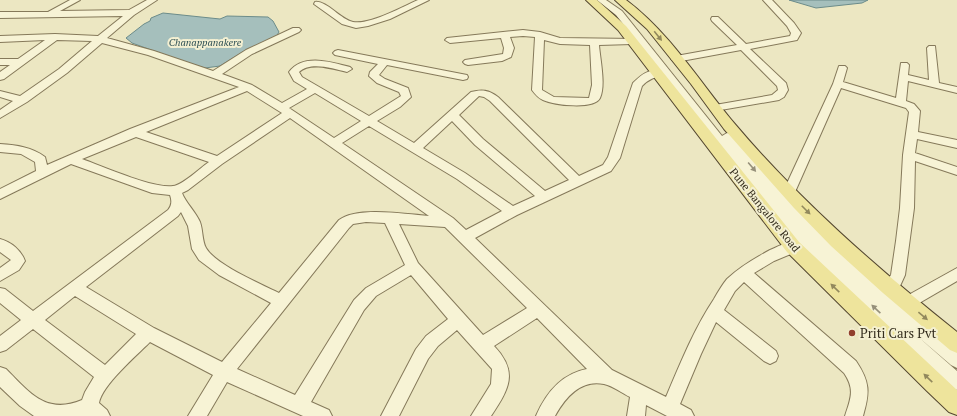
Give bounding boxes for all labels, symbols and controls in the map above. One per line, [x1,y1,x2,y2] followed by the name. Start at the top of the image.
[654,31,663,42] one-way arrow
[169,36,242,49] water label: Chanappanakere
[748,162,757,172] one-way arrow
[727,165,803,255] street label: Pune Bangalore Road
[801,205,811,215] one-way arrow
[830,283,840,293] one-way arrow
[871,305,881,314] one-way arrow
[918,311,928,320] one-way arrow
[860,324,937,342] place label: Priti Cars Pvt
[847,328,857,338] marker: Priti Cars Pvt
[923,374,933,383] one-way arrow

